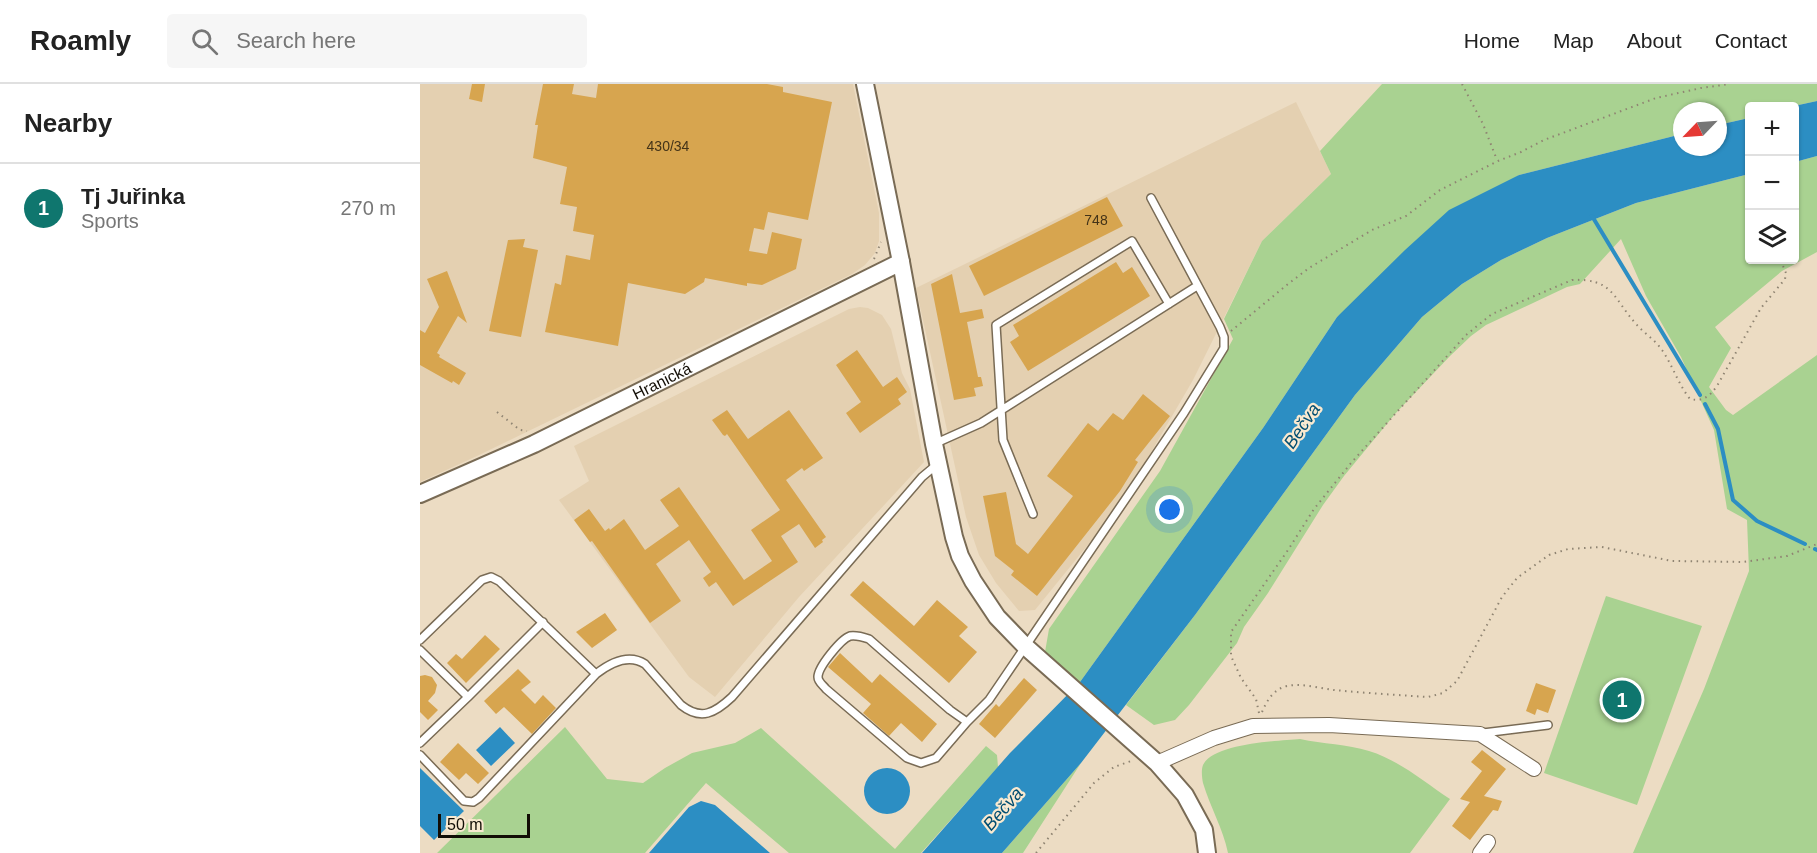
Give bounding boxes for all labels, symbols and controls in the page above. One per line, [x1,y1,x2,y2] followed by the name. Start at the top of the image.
[167,14,587,68] search box
[30,25,131,56] text: Roamly
[188,25,221,58] icon: search
[236,28,356,53] text: Search here
[1464,29,1520,52] text: Home
[1553,29,1594,52] text: Map
[1627,29,1682,52] text: About
[1715,29,1787,52] text: Contact
[1673,102,1727,156] north arrow
[1745,102,1799,264] map controls
[1745,102,1799,156] button: +
[24,108,112,138] text: Nearby
[647,138,690,154] house number: 430/34
[1745,156,1799,210] button: −
[81,184,185,209] text: Tj Juřinka
[38,197,49,219] text: 1
[340,197,396,219] text: 270 m
[81,210,139,232] text: Sports
[1745,210,1799,264] button: layers
[1084,212,1108,228] house number: 748
[630,359,694,402] street label: Hranická
[1280,400,1324,452] water label: Bečva
[1155,495,1184,524] your location
[1602,678,1642,722] pin: 1
[979,784,1027,834] water label: Bečva
[438,811,530,838] scale bar
[447,816,483,833] text: 50 m

